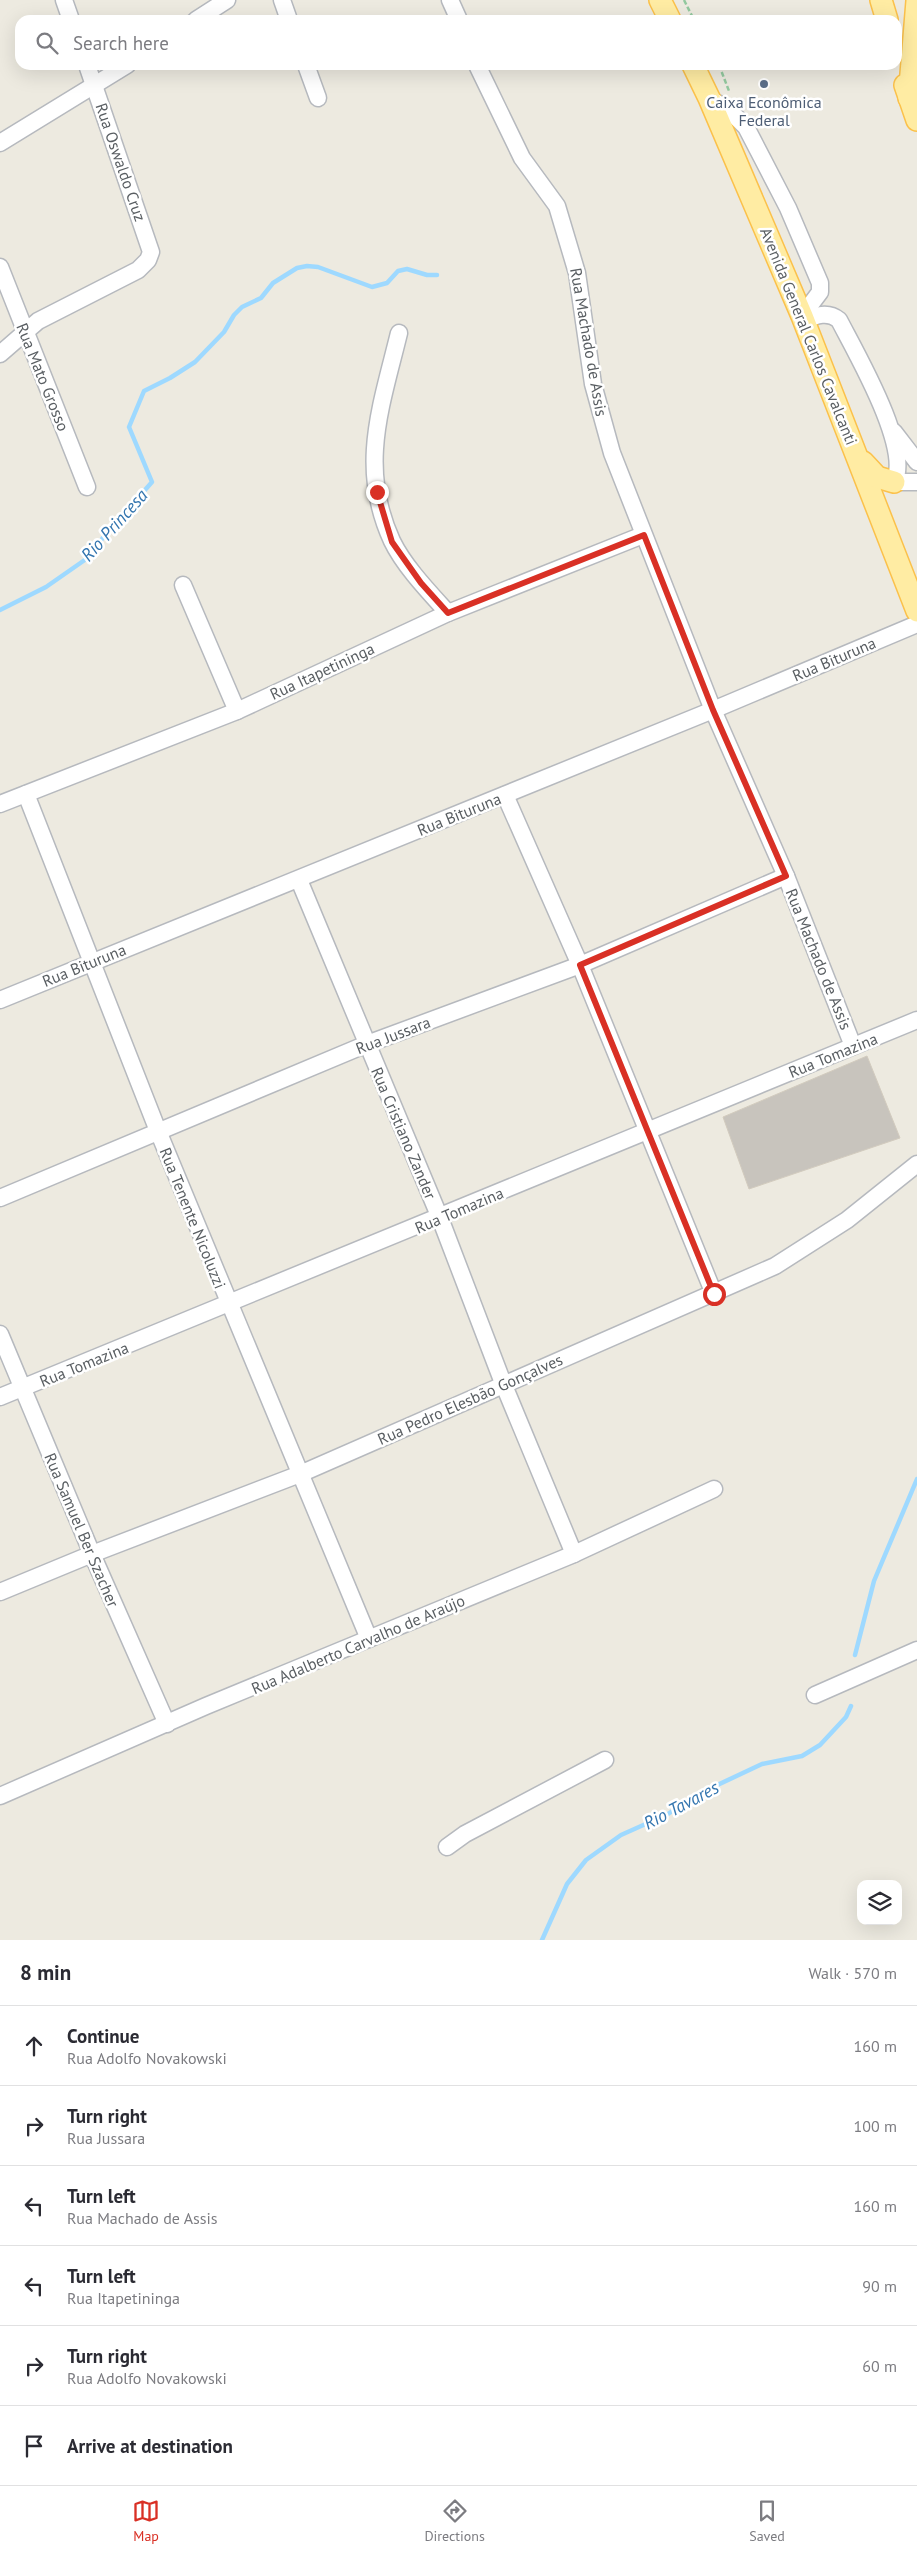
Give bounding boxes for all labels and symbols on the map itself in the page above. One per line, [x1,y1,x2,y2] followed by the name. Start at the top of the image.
[758,78,770,90] marker: Caixa Econômica Federal
[706,92,822,130] place label: Caixa Econômica Federal
[91,100,151,224] street label: Rua Oswaldo Cruz
[756,224,862,448] street label: Avenida General Carlos Cavalcanti
[566,266,612,418] street label: Rua Machado de Assis
[12,320,74,434] street label: Rua Mato Grosso
[366,481,389,504] route end
[76,484,153,566] water label: Rio Princesa
[789,632,879,686] street label: Rua Bituruna
[267,638,377,704] street label: Rua Itapetininga
[414,788,504,840] street label: Rua Bituruna
[782,885,857,1033] street label: Rua Machado de Assis
[39,939,129,991] street label: Rua Bituruna
[353,1012,433,1058] street label: Rua Jussara
[786,1028,880,1082] street label: Rua Tomazina
[367,1064,441,1203] street label: Rua Cristiano Zander
[156,1145,230,1291] street label: Rua Tenente Nicoluzzi
[412,1182,506,1238] street label: Rua Tomazina
[703,1283,726,1306] route start
[37,1337,131,1391] street label: Rua Tomazina
[374,1349,566,1449] street label: Rua Pedro Elesbão Gonçalves
[40,1450,124,1611] street label: Rua Samuel Ber Szacher
[248,1590,468,1698] street label: Rua Adalberto Carvalho de Araújo
[639,1775,723,1834] water label: Rio Tavares

